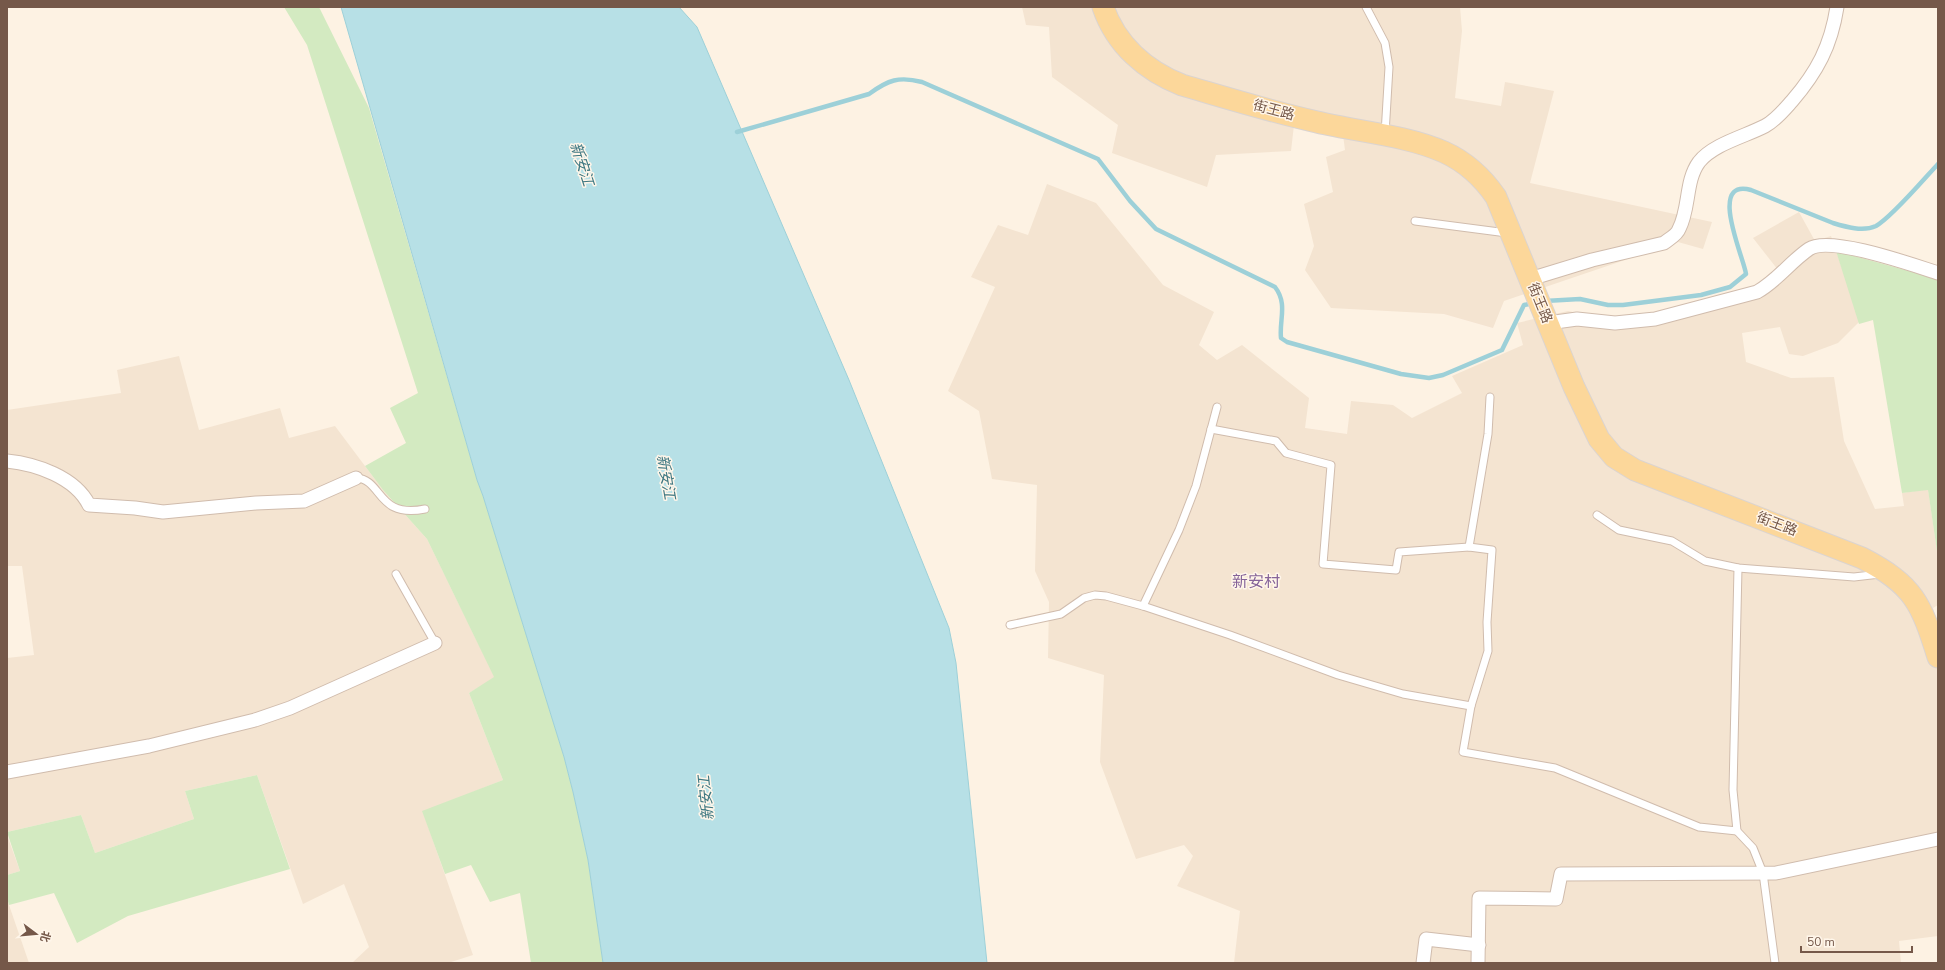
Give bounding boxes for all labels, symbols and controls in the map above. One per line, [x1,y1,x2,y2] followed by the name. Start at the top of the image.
[1251,95,1297,125] street label: 街王路
[566,140,599,190] water label: 新安江
[1523,280,1557,326] street label: 街王路
[652,453,680,503] water label: 新安江
[1754,508,1800,540] street label: 街王路
[1232,571,1280,593] district label: 新安村
[693,773,718,821] water label: 新安江
[16,914,56,954] north arrow
[1801,928,1912,954] scale bar
[36,929,54,944] text: 北
[1807,934,1835,950] text: 50 m

